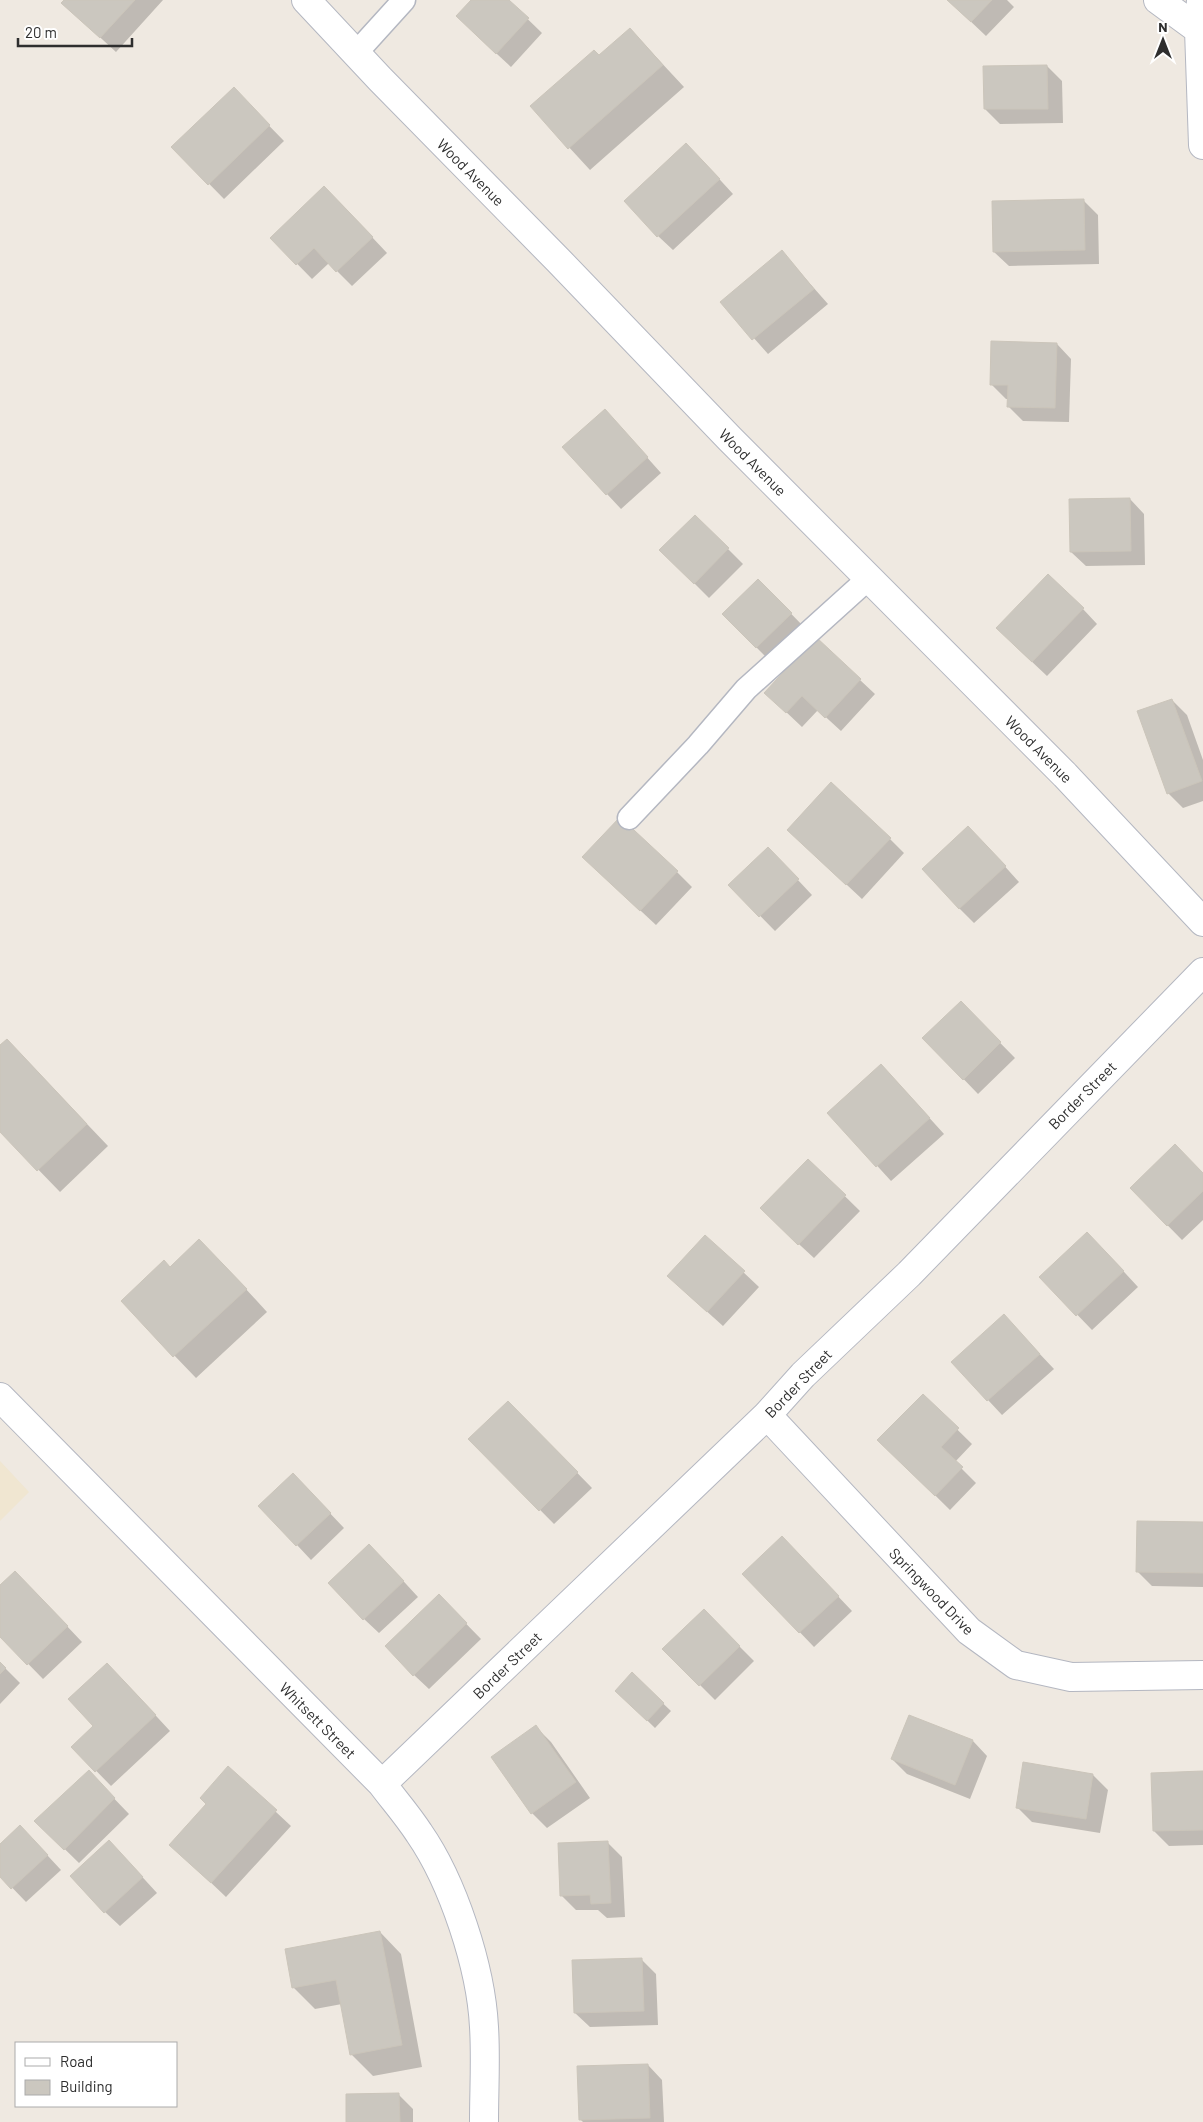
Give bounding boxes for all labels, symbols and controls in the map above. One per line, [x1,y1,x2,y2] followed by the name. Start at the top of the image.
[18,15,131,47] scale bar
[1138,15,1188,65] north arrow
[1158,18,1168,35] text: N
[25,23,57,41] text: 20 m
[434,135,508,209] street label: Wood Avenue
[716,425,790,499] street label: Wood Avenue
[1002,712,1076,786] street label: Wood Avenue
[1044,1057,1120,1133] street label: Border Street
[761,1345,835,1421] street label: Border Street
[886,1544,978,1638] street label: Springwood Drive
[469,1628,545,1702] street label: Border Street
[276,1678,360,1762] street label: Whitsett Street
[15,2042,178,2107] legend
[60,2052,93,2070] text: Road
[60,2077,113,2095] text: Building

